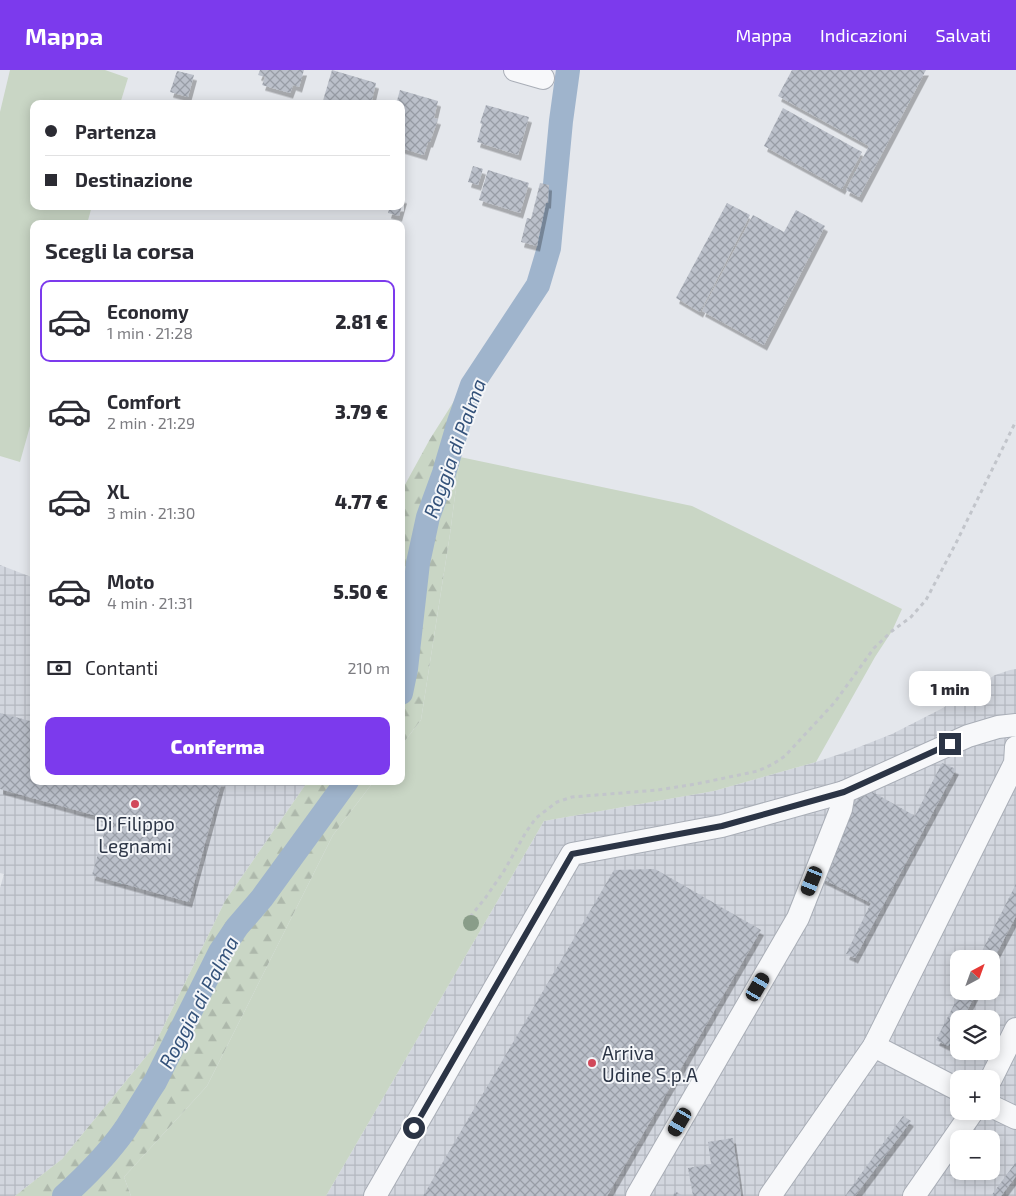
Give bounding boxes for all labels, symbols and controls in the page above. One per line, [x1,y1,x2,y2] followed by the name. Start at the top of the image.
[25,21,103,50] text: Mappa
[736,24,792,46] text: Mappa
[820,24,907,46] text: Indicazioni
[935,24,991,46] text: Salvati
[75,120,156,143] text: Partenza
[75,168,193,191] text: Destinazione
[45,237,194,263] text: Scegli la corsa
[47,299,92,344] icon: car
[107,300,189,323] text: Economy
[335,310,388,333] text: 2.81 €
[107,323,193,342] text: 1 min · 21:28
[418,375,490,521] water label: Roggia di Palma
[47,389,92,434] icon: car
[107,390,181,413] text: Comfort
[335,400,388,423] text: 3.79 €
[107,413,195,432] text: 2 min · 21:29
[47,479,92,524] icon: car
[107,480,129,503] text: XL
[335,490,388,513] text: 4.77 €
[107,503,195,522] text: 3 min · 21:30
[47,569,92,614] icon: car
[107,570,155,593] text: Moto
[333,580,388,603] text: 5.50 €
[107,593,193,612] text: 4 min · 21:31
[45,654,73,682] icon: cash
[85,656,158,679] text: Contanti
[347,658,390,677] text: 210 m
[909,672,991,706] callout: 1 min
[930,679,970,698] text: 1 min
[45,717,390,775] button: Conferma
[939,733,961,755] route end
[129,798,141,810] marker: Di Filippo Legnami
[95,812,175,857] place label: Di Filippo Legnami
[799,864,824,898] car
[153,932,243,1072] water label: Roggia di Palma
[950,950,1000,1000] north arrow
[950,950,1000,1180] map controls
[744,970,771,1004] car
[950,1010,1000,1060] button: layers
[602,1041,698,1086] place label: Arriva Udine S.p.A
[586,1057,598,1069] marker: Arriva Udine S.p.A
[950,1070,1000,1120] button: +
[666,1105,693,1139] car
[403,1117,425,1139] route start
[950,1130,1000,1180] button: −

